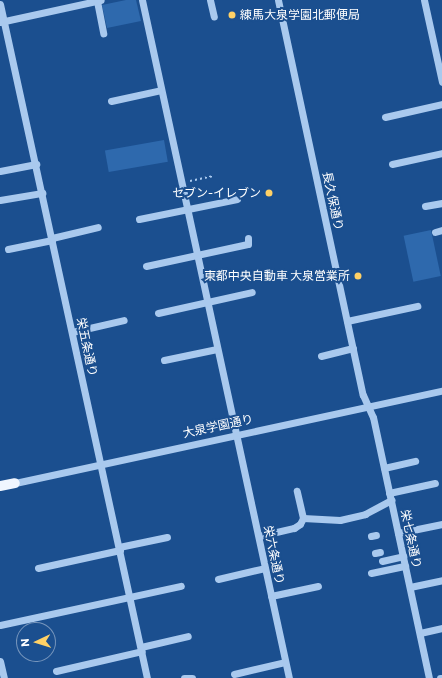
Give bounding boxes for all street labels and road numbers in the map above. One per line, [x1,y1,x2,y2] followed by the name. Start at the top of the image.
[320,170,346,232] street label: 長久保通り
[74,316,100,378] street label: 栄五条通り
[181,411,255,441] street label: 大泉学園通り
[398,508,424,570] street label: 栄七条通り
[261,524,287,586] street label: 栄六条通り

